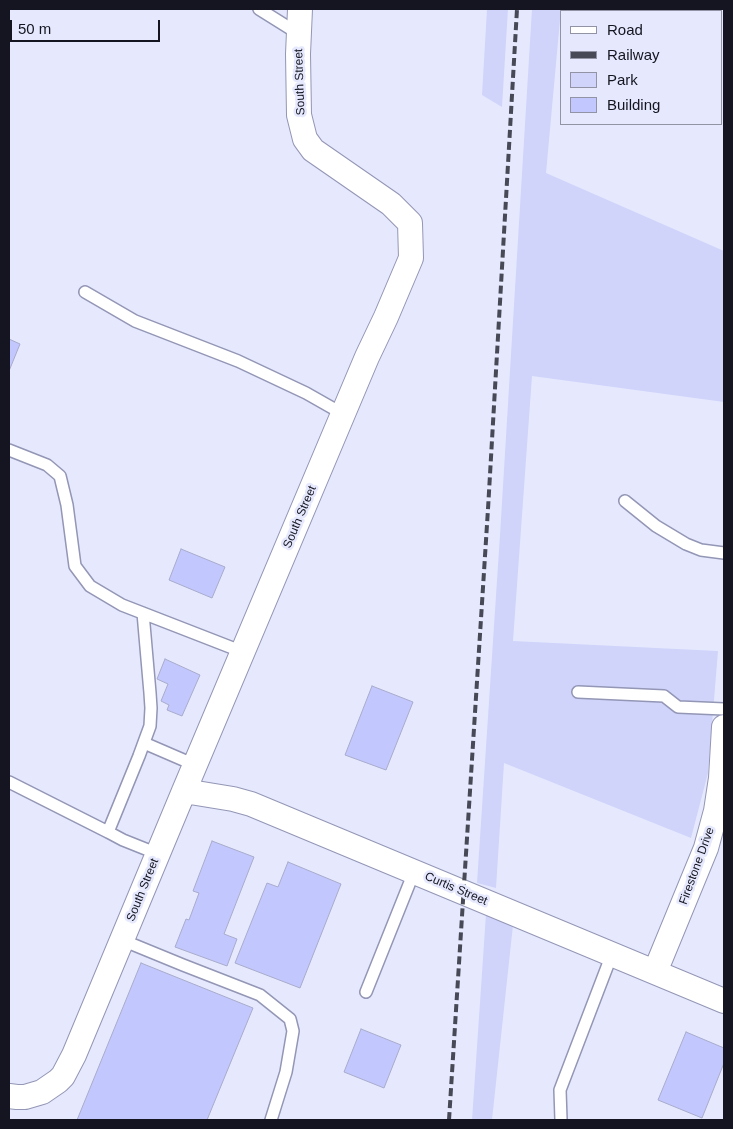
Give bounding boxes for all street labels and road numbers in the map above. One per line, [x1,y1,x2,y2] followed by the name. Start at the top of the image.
[292,48,308,116] street label: South Street
[280,483,320,551] street label: South Street
[676,825,718,907] street label: Firestone Drive
[124,856,162,924] street label: South Street
[422,869,490,909] street label: Curtis Street

